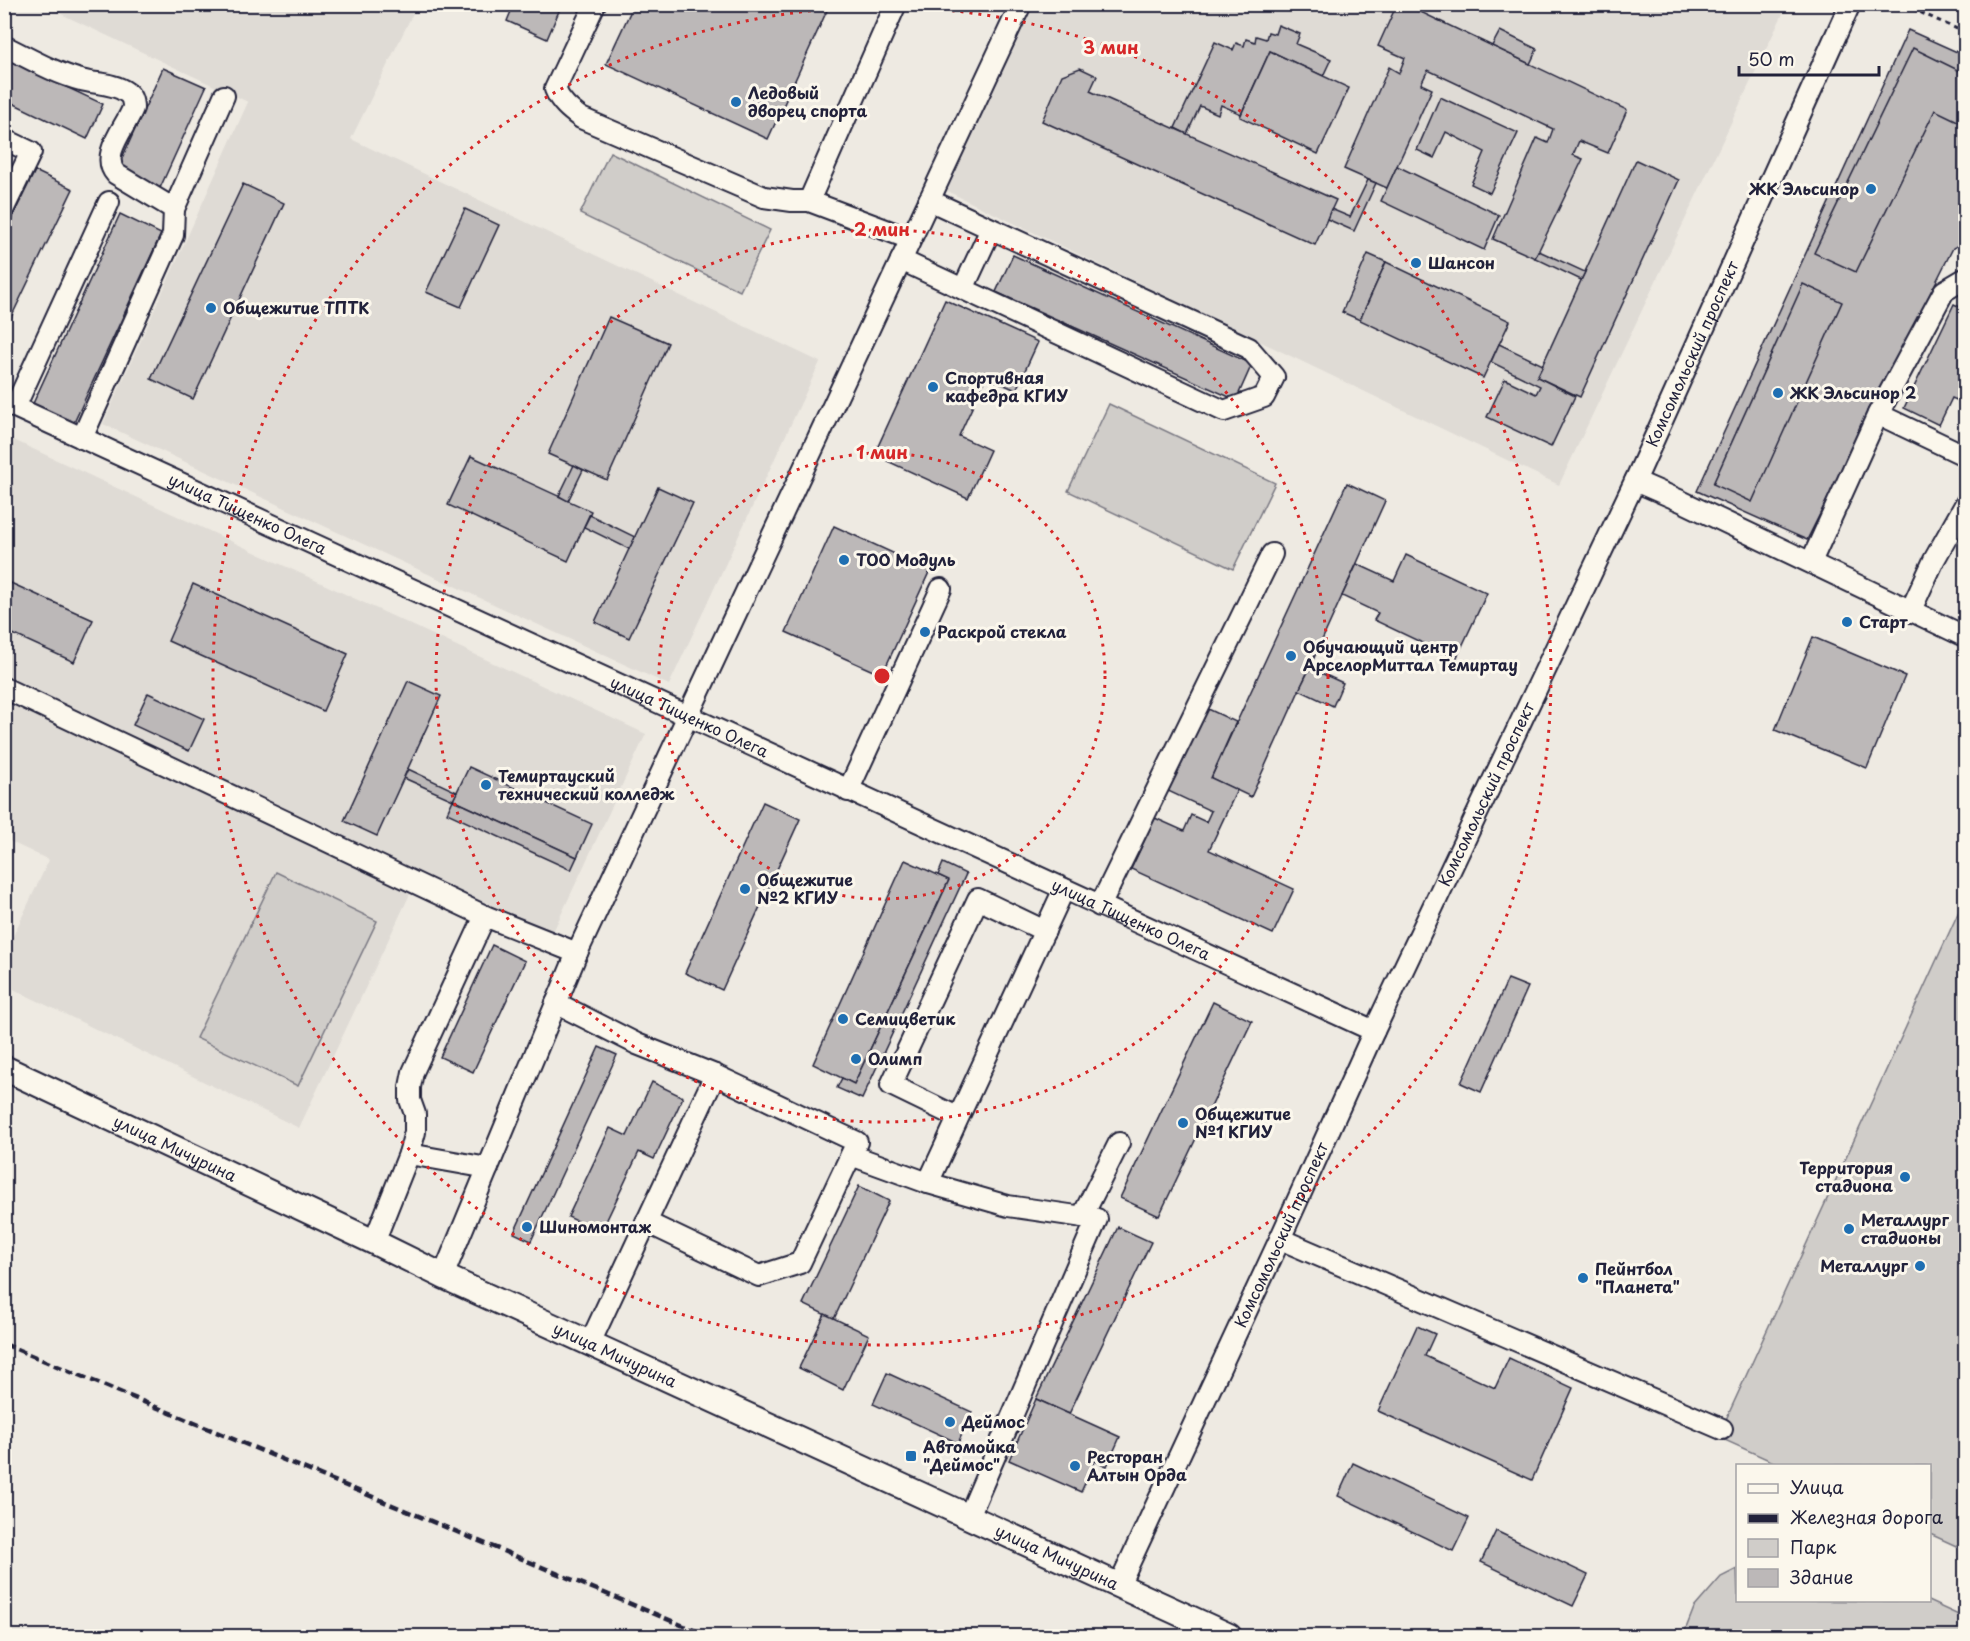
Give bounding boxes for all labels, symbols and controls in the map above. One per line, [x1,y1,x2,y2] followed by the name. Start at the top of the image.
[1083,33,1139,60] text: 3 мин
[1739,39,1878,77] scale bar
[1748,45,1795,72] text: 50 m
[748,80,867,122] place label: Ледовый дворец спорта
[729,95,743,109] marker: Ледовый дворец спорта
[1748,176,1859,200] place label: ЖК Эльсинор
[1864,182,1878,196] marker: ЖК Эльсинор
[854,215,910,242] text: 2 мин
[1428,250,1495,274] place label: Шансон
[1409,256,1423,270] marker: Шансон
[1639,257,1744,450] street label: Комсомольский проспект
[223,295,369,319] place label: Общежитие ТПТК
[204,301,218,315] marker: Общежитие ТПТК
[945,365,1068,407] place label: Спортивная кафедра КГИУ
[926,380,940,394] marker: Спортивная кафедра КГИУ
[1789,380,1916,404] place label: ЖК Эльсинор 2
[1771,386,1785,400] marker: ЖК Эльсинор 2
[856,438,908,465] text: 1 мин
[165,466,331,560] street label: улица Тищенко Олега
[856,547,956,571] place label: ТОО Модуль
[837,553,851,567] marker: ТОО Модуль
[1859,609,1908,633] place label: Старт
[1840,615,1854,629] marker: Старт
[937,619,1067,643] place label: Раскрой стекла
[918,625,932,639] marker: Раскрой стекла
[1303,634,1518,676] place label: Обучающий центр АрселорМиттал Темиртау
[1284,649,1298,663] marker: Обучающий центр АрселорМиттал Темиртау
[872,666,892,686] centre of rings
[607,669,773,762] street label: улица Тищенко Олега
[1431,697,1540,890] street label: Комсомольский проспект
[498,763,675,805] place label: Темиртауский технический колледж
[479,778,493,792] marker: Темиртауский технический колледж
[757,867,853,909] place label: Общежитие №2 КГИУ
[1048,872,1214,965] street label: улица Тищенко Олега
[738,882,752,896] marker: Общежитие №2 КГИУ
[855,1006,956,1030] place label: Семицветик
[836,1012,850,1026] marker: Семицветик
[868,1046,922,1070] place label: Олимп
[849,1052,863,1066] marker: Олимп
[1195,1101,1291,1143] place label: Общежитие №1 КГИУ
[110,1108,241,1187] street label: улица Мичурина
[1176,1116,1190,1130] marker: Общежитие №1 КГИУ
[1228,1138,1333,1331] street label: Комсомольский проспект
[1799,1155,1893,1197] place label: Территория стадиона
[1898,1170,1912,1184] marker: Территория стадиона
[1861,1207,1949,1249] place label: Металлург стадионы
[539,1214,652,1238] place label: Шиномонтаж
[520,1220,534,1234] marker: Шиномонтаж
[1842,1222,1856,1236] marker: Металлург стадионы
[1820,1253,1909,1277] place label: Металлург
[1595,1256,1680,1298] place label: Пейнтбол "Планета"
[1913,1259,1927,1273] marker: Металлург
[1576,1271,1590,1285] marker: Пейнтбол "Планета"
[550,1315,681,1393] street label: улица Мичурина
[961,1409,1025,1433] place label: Деймос
[943,1415,957,1429] marker: Деймос
[923,1434,1016,1476] place label: Автомойка "Деймос"
[1086,1444,1187,1486] place label: Ресторан Алтын Орда
[904,1449,918,1463] marker: Автомойка "Деймос"
[1068,1459,1082,1473] marker: Ресторан Алтын Орда
[1736,1464,1931,1602] legend
[1790,1473,1844,1500] text: Улица
[1790,1503,1944,1530] text: Железная дорога
[992,1518,1123,1595] street label: улица Мичурина
[1790,1533,1837,1560] text: Парк
[1790,1563,1853,1590] text: Здание

